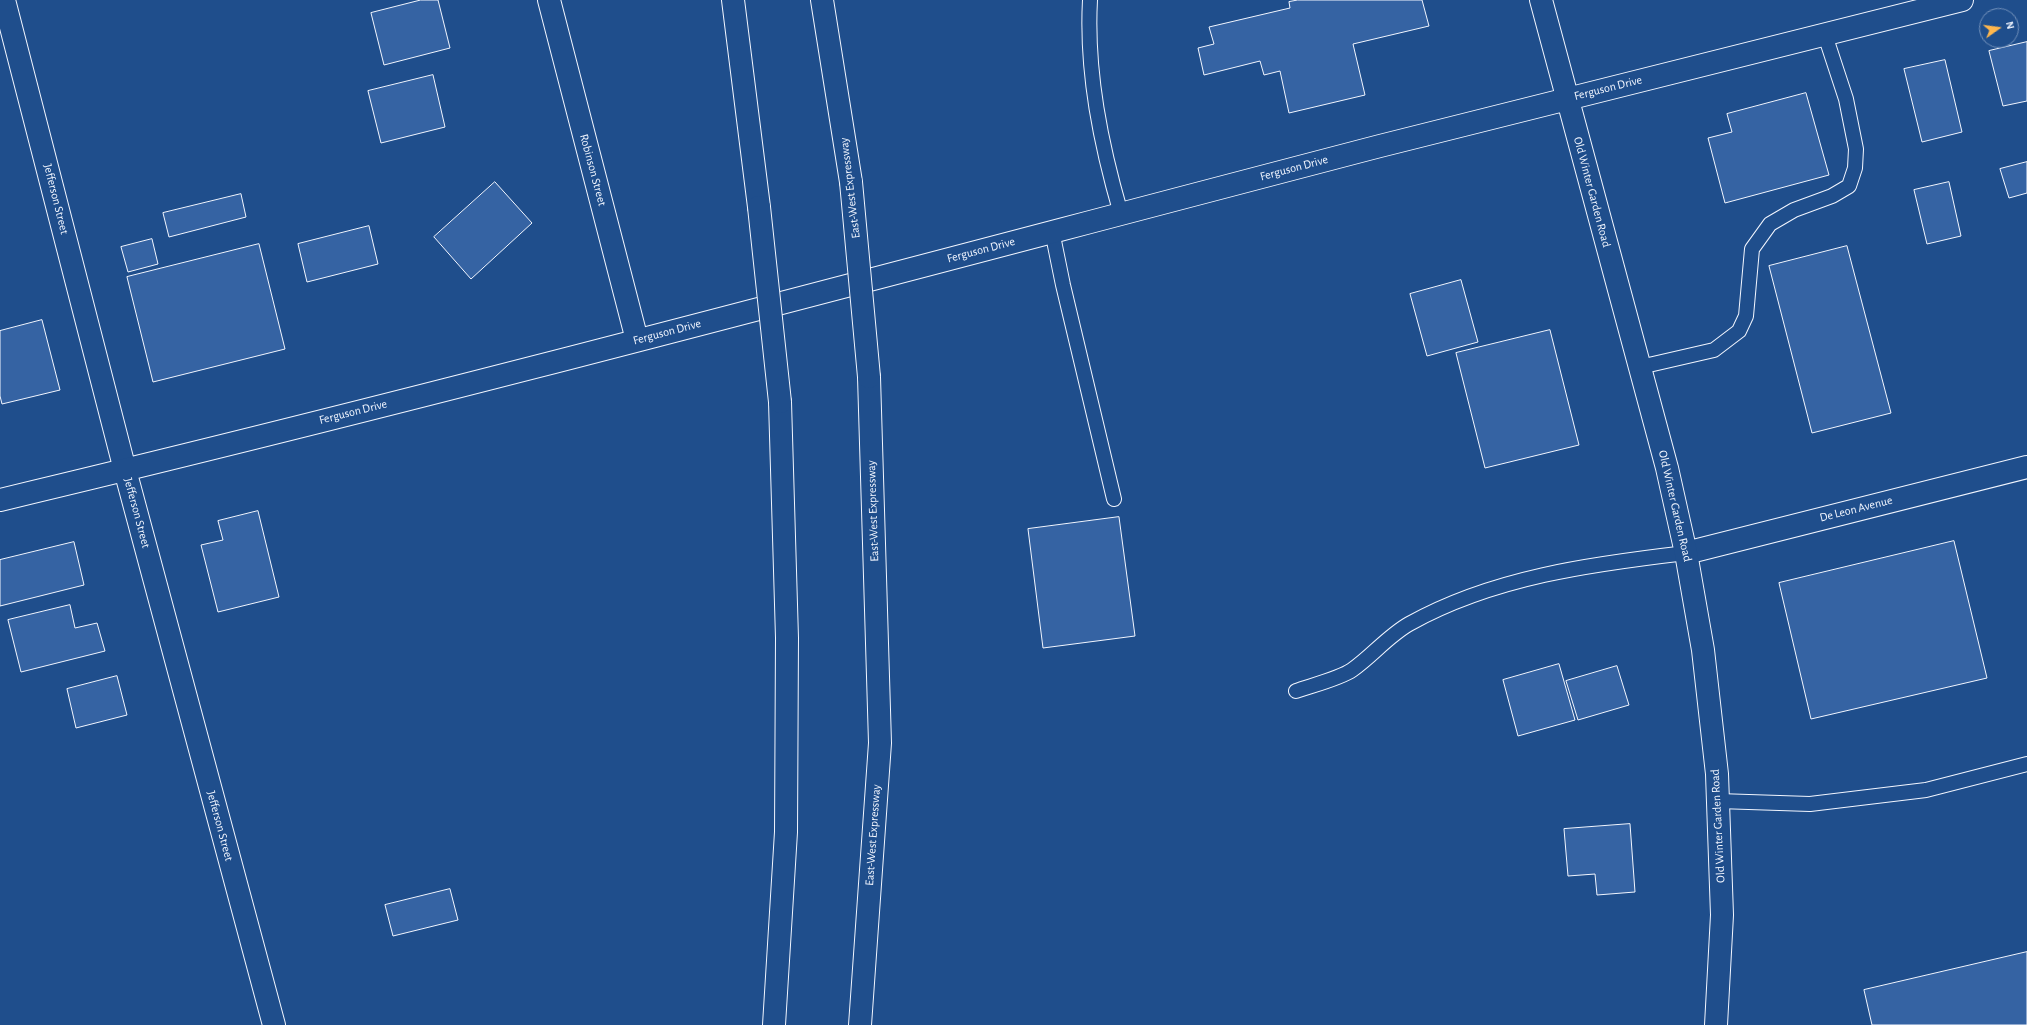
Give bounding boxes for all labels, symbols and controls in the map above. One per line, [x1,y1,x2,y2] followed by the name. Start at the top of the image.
[1979,8,2019,48] north arrow
[2004,20,2016,30] text: N
[1573,73,1643,103] street label: Ferguson Drive
[576,132,610,208] street label: Robinson Street
[1570,135,1614,249] street label: Old Winter Garden Road
[837,137,863,239] street label: East-West Expressway
[1259,152,1329,184] street label: Ferguson Drive
[40,162,72,236] street label: Jefferson Street
[946,234,1016,266] street label: Ferguson Drive
[632,316,702,348] street label: Ferguson Drive
[318,397,388,427] street label: Ferguson Drive
[1655,449,1695,563] street label: Old Winter Garden Road
[864,460,882,562] street label: East-West Expressway
[121,476,153,550] street label: Jefferson Street
[1818,493,1894,525] street label: De Leon Avenue
[1708,769,1728,883] street label: Old Winter Garden Road
[862,784,884,886] street label: East-West Expressway
[204,789,236,863] street label: Jefferson Street

